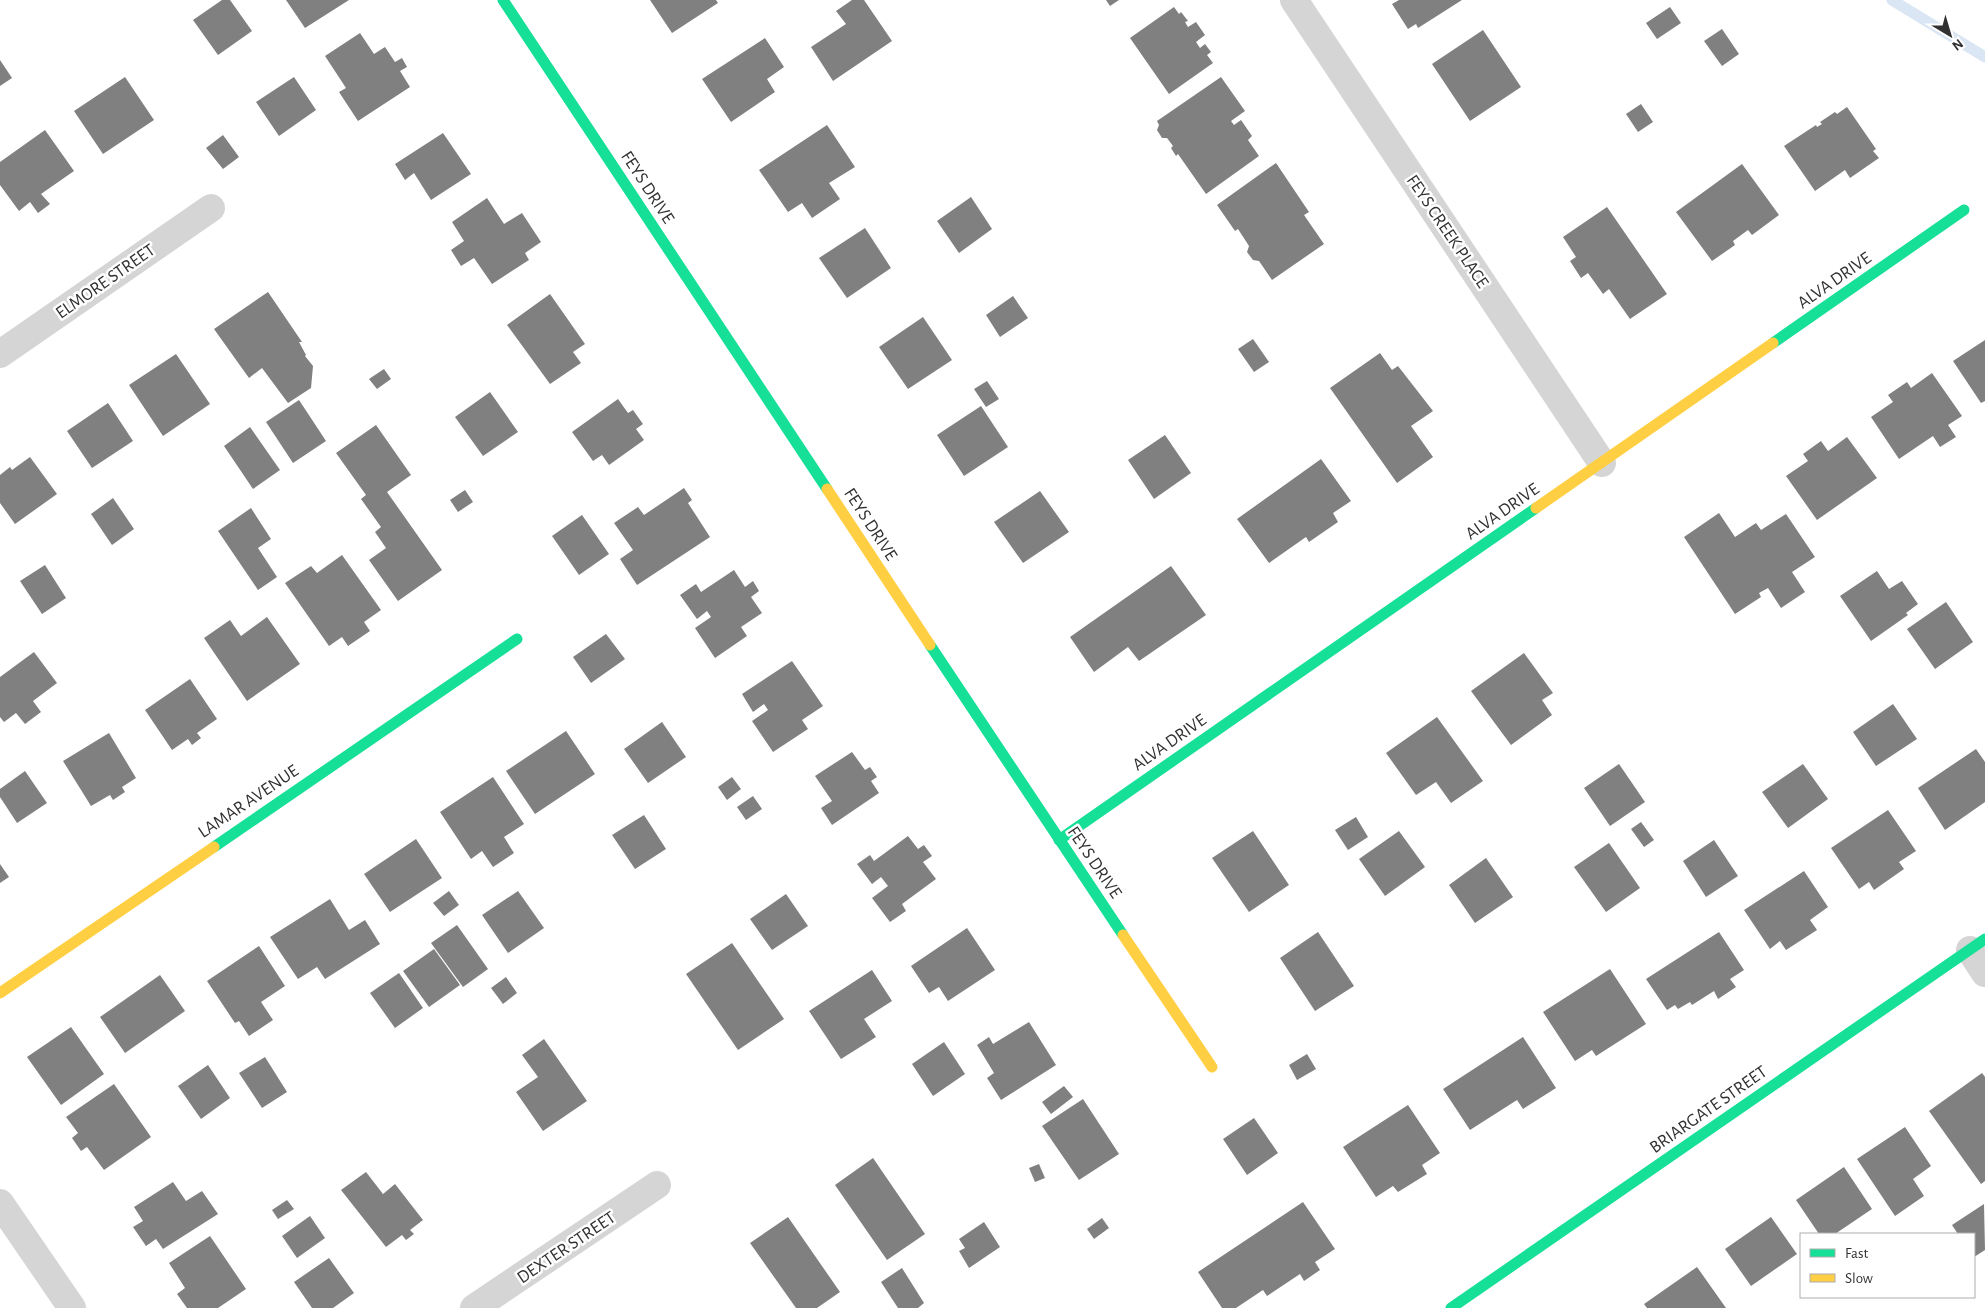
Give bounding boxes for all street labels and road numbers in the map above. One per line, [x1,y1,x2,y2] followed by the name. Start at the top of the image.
[617,148,677,227] street label: FEYS DRIVE
[1403,172,1492,292] street label: FEYS CREEK PLACE
[53,241,159,323] street label: ELMORE STREET
[1795,249,1875,313] street label: ALVA DRIVE
[1463,480,1543,544] street label: ALVA DRIVE
[840,485,900,564] street label: FEYS DRIVE
[1130,711,1210,775] street label: ALVA DRIVE
[195,762,302,842] street label: LAMAR AVENUE
[1064,823,1125,902] street label: FEYS DRIVE
[1647,1063,1771,1157] street label: BRIARGATE STREET
[514,1208,619,1287] street label: DEXTER STREET

